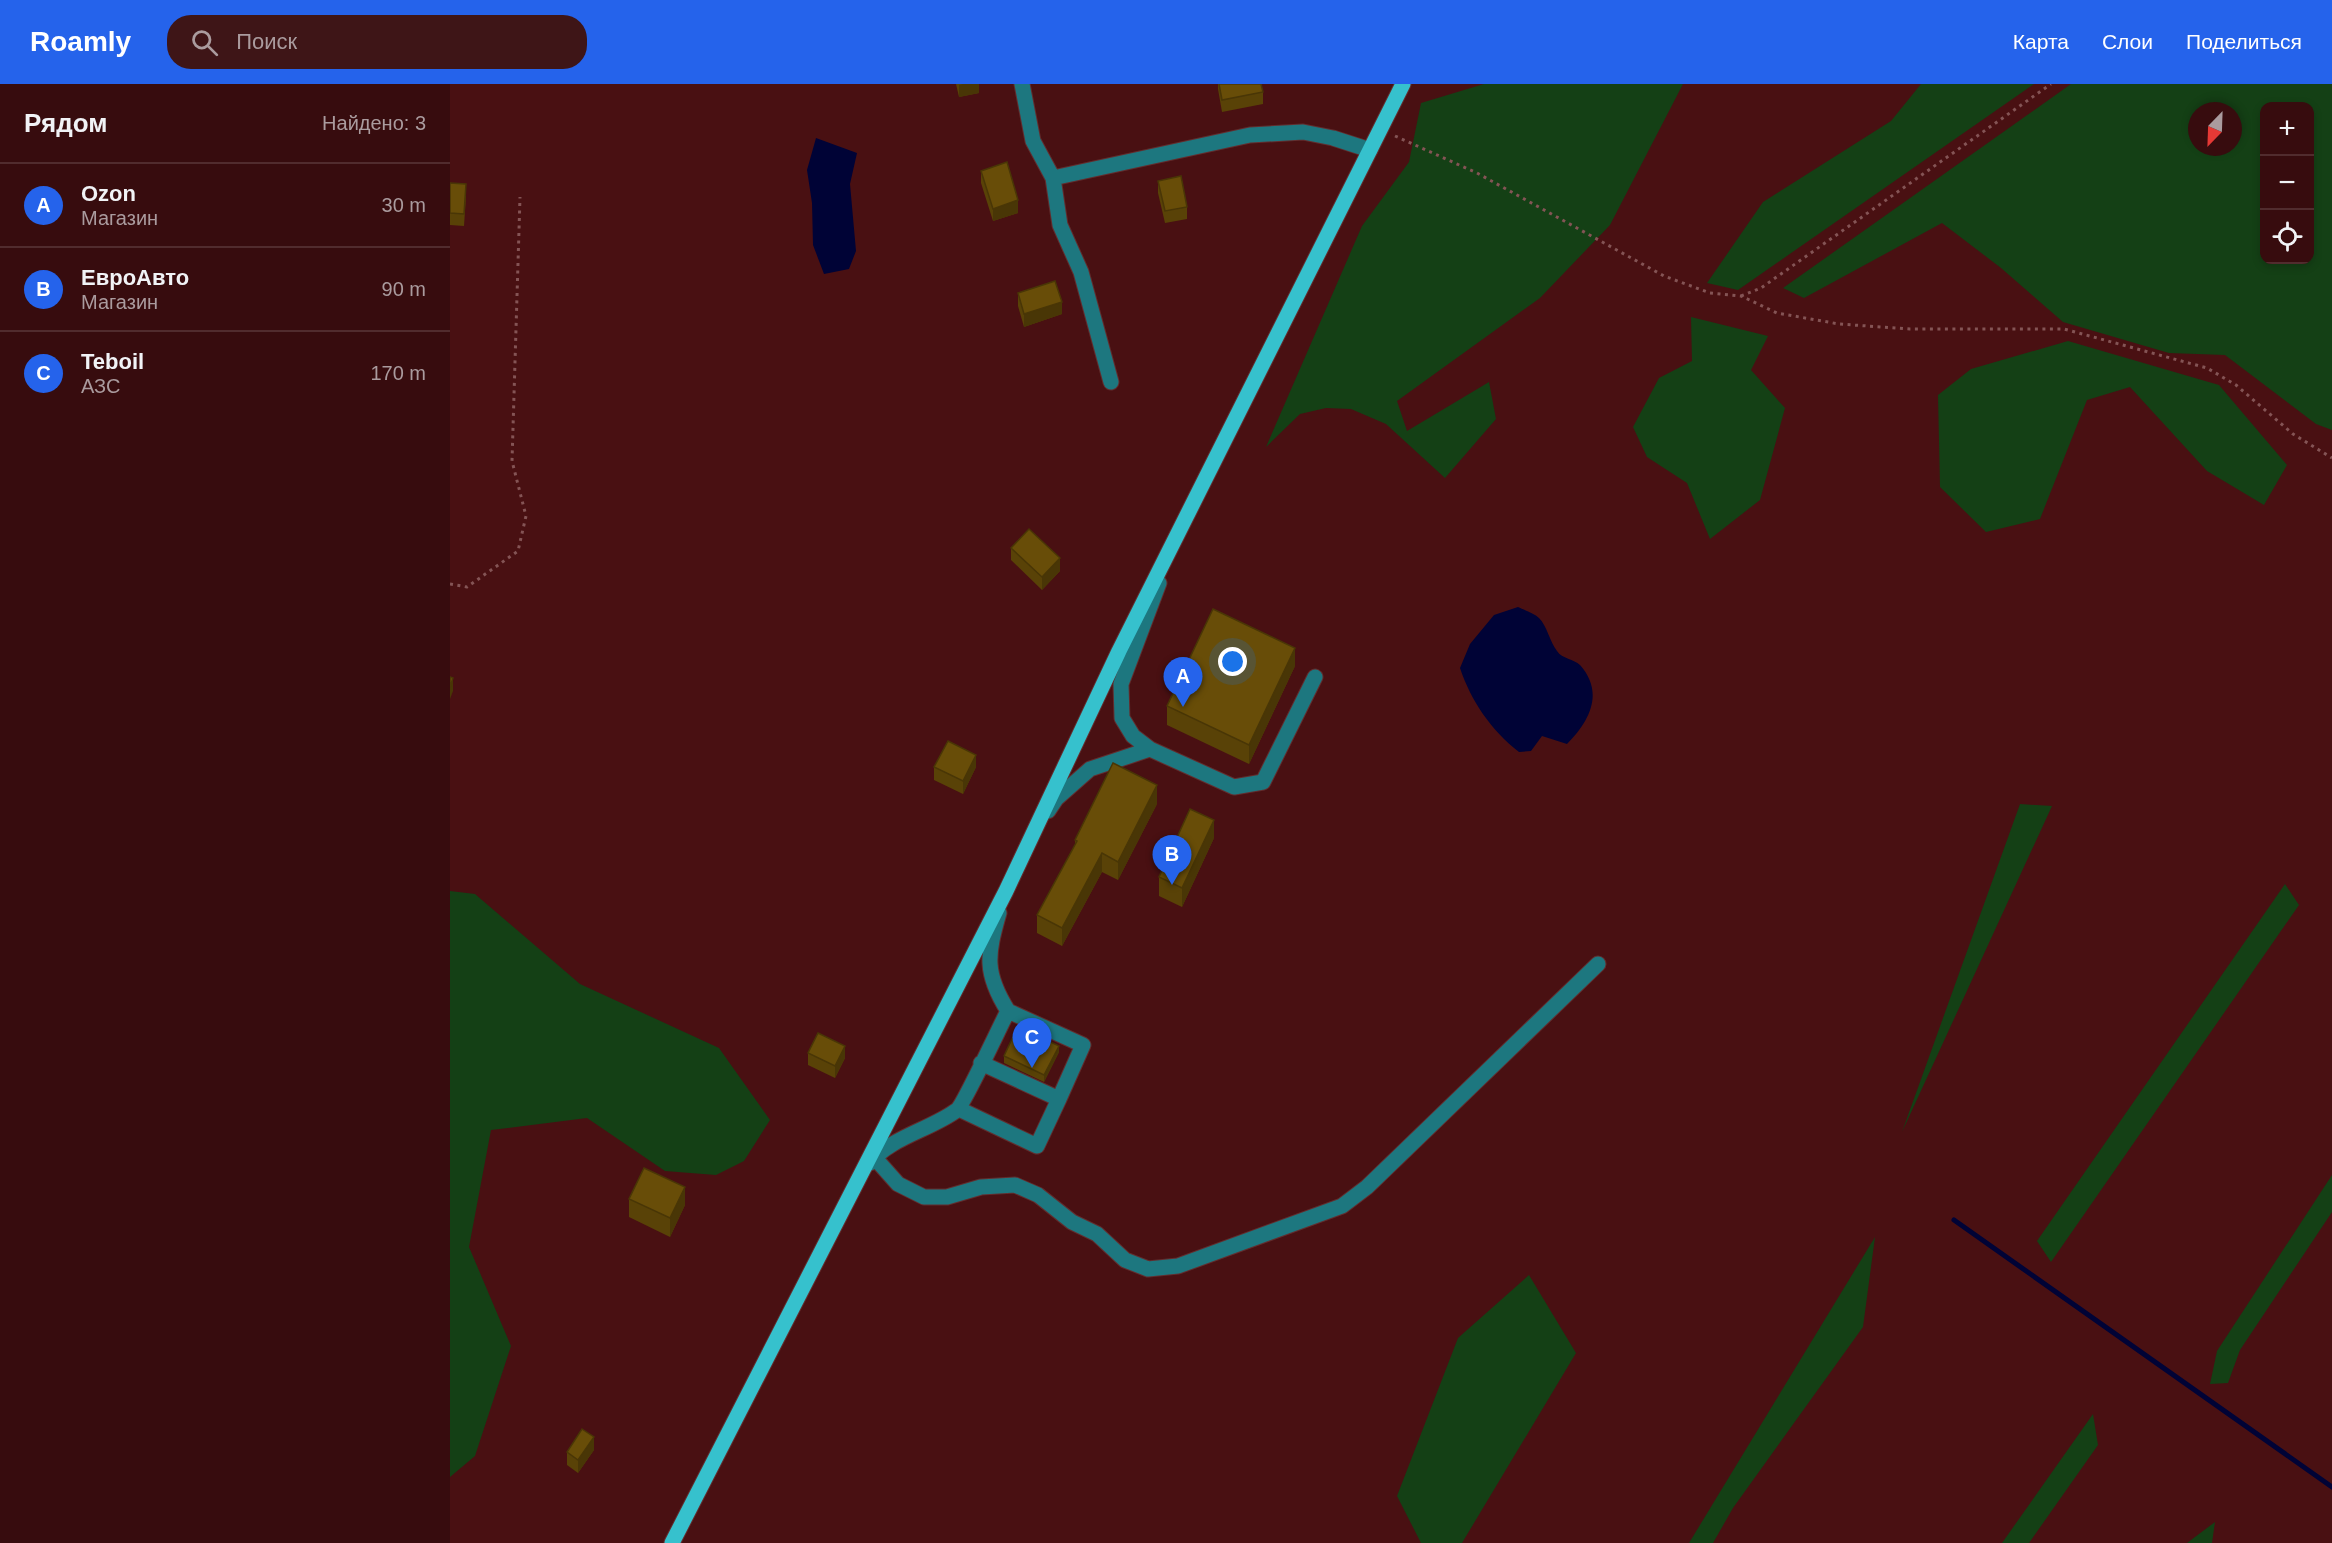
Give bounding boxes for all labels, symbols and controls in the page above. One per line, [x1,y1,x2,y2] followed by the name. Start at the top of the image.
[167,15,587,69] search box
[30,26,131,57] text: Roamly
[188,26,221,59] icon: search
[236,29,297,54] text: Поиск
[2013,30,2069,53] text: Карта
[2102,30,2153,53] text: Слои
[2186,30,2302,53] text: Поделиться
[2188,102,2242,156] north arrow
[2260,102,2314,264] map controls
[2260,102,2314,156] button: +
[24,108,107,138] text: Рядом
[322,112,426,134] text: Найдено: 3
[2260,156,2314,210] button: −
[81,181,136,206] text: Ozon
[36,194,51,216] text: A
[382,194,426,216] text: 30 m
[81,207,158,229] text: Магазин
[2260,210,2314,264] button: locate
[81,265,189,290] text: ЕвроАвто
[36,278,51,300] text: B
[382,278,426,300] text: 90 m
[81,291,158,313] text: Магазин
[81,349,144,374] text: Teboil
[36,362,51,384] text: C
[370,362,426,384] text: 170 m
[81,375,120,397] text: АЗС
[1218,647,1247,676] your location
[1164,658,1202,707] pin: A
[1152,836,1192,885] pin: B
[1012,1018,1052,1068] pin: C

